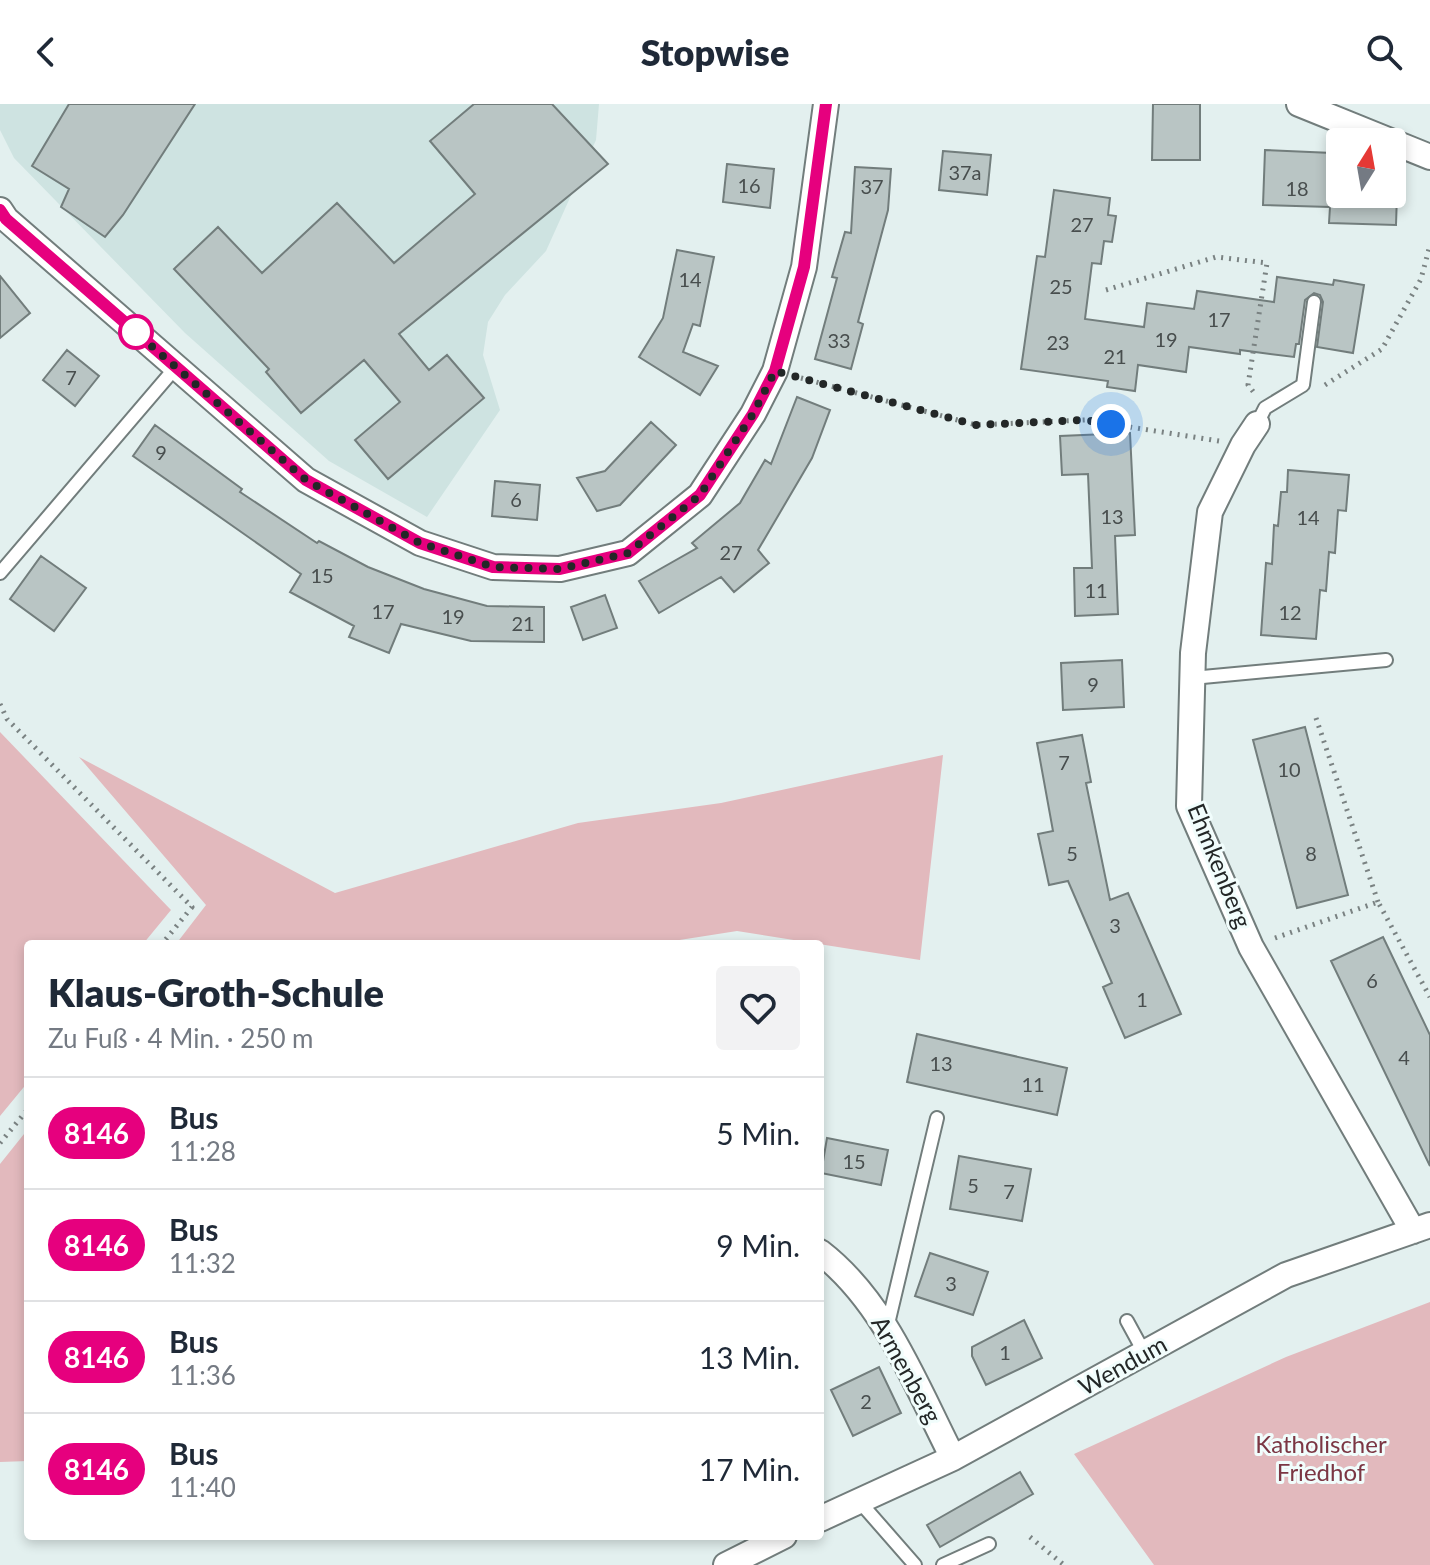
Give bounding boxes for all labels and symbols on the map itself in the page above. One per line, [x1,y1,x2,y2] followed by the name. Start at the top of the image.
[1326,128,1406,208] north arrow
[948,160,982,184] house number: 37a
[737,173,761,197] house number: 16
[860,174,884,198] house number: 37
[1285,176,1309,200] house number: 18
[1070,212,1094,236] house number: 27
[678,267,702,291] house number: 14
[1049,274,1073,298] house number: 25
[1207,307,1231,331] house number: 17
[119,315,153,349] unlabelled marker
[1154,327,1178,351] house number: 19
[827,328,851,352] house number: 33
[1046,330,1070,354] house number: 23
[1103,344,1127,368] house number: 21
[65,365,77,389] house number: 7
[1091,404,1131,444] your location
[155,440,167,464] house number: 9
[510,487,522,511] house number: 6
[1100,504,1124,528] house number: 13
[1296,505,1320,529] house number: 14
[719,540,743,564] house number: 27
[310,563,334,587] house number: 15
[1084,578,1108,602] house number: 11
[371,599,395,623] house number: 17
[1278,600,1302,624] house number: 12
[441,604,465,628] house number: 19
[511,611,535,635] house number: 21
[1087,672,1099,696] house number: 9
[1058,750,1070,774] house number: 7
[1277,757,1301,781] house number: 10
[1182,799,1258,932] street label: Ehmkenberg
[1066,841,1078,865] house number: 5
[1305,841,1317,865] house number: 8
[1109,913,1121,937] house number: 3
[1366,968,1378,992] house number: 6
[1136,987,1148,1011] house number: 1
[1398,1045,1410,1069] house number: 4
[929,1051,953,1075] house number: 13
[1021,1072,1045,1096] house number: 11
[842,1149,866,1173] house number: 15
[967,1173,979,1197] house number: 5
[1003,1179,1015,1203] house number: 7
[945,1271,957,1295] house number: 3
[866,1311,949,1428] street label: Armenberg
[1073,1329,1171,1401] street label: Wendum
[999,1340,1011,1364] house number: 1
[860,1389,872,1413] house number: 2
[1255,1429,1387,1486] park label: Katholischer Friedhof

